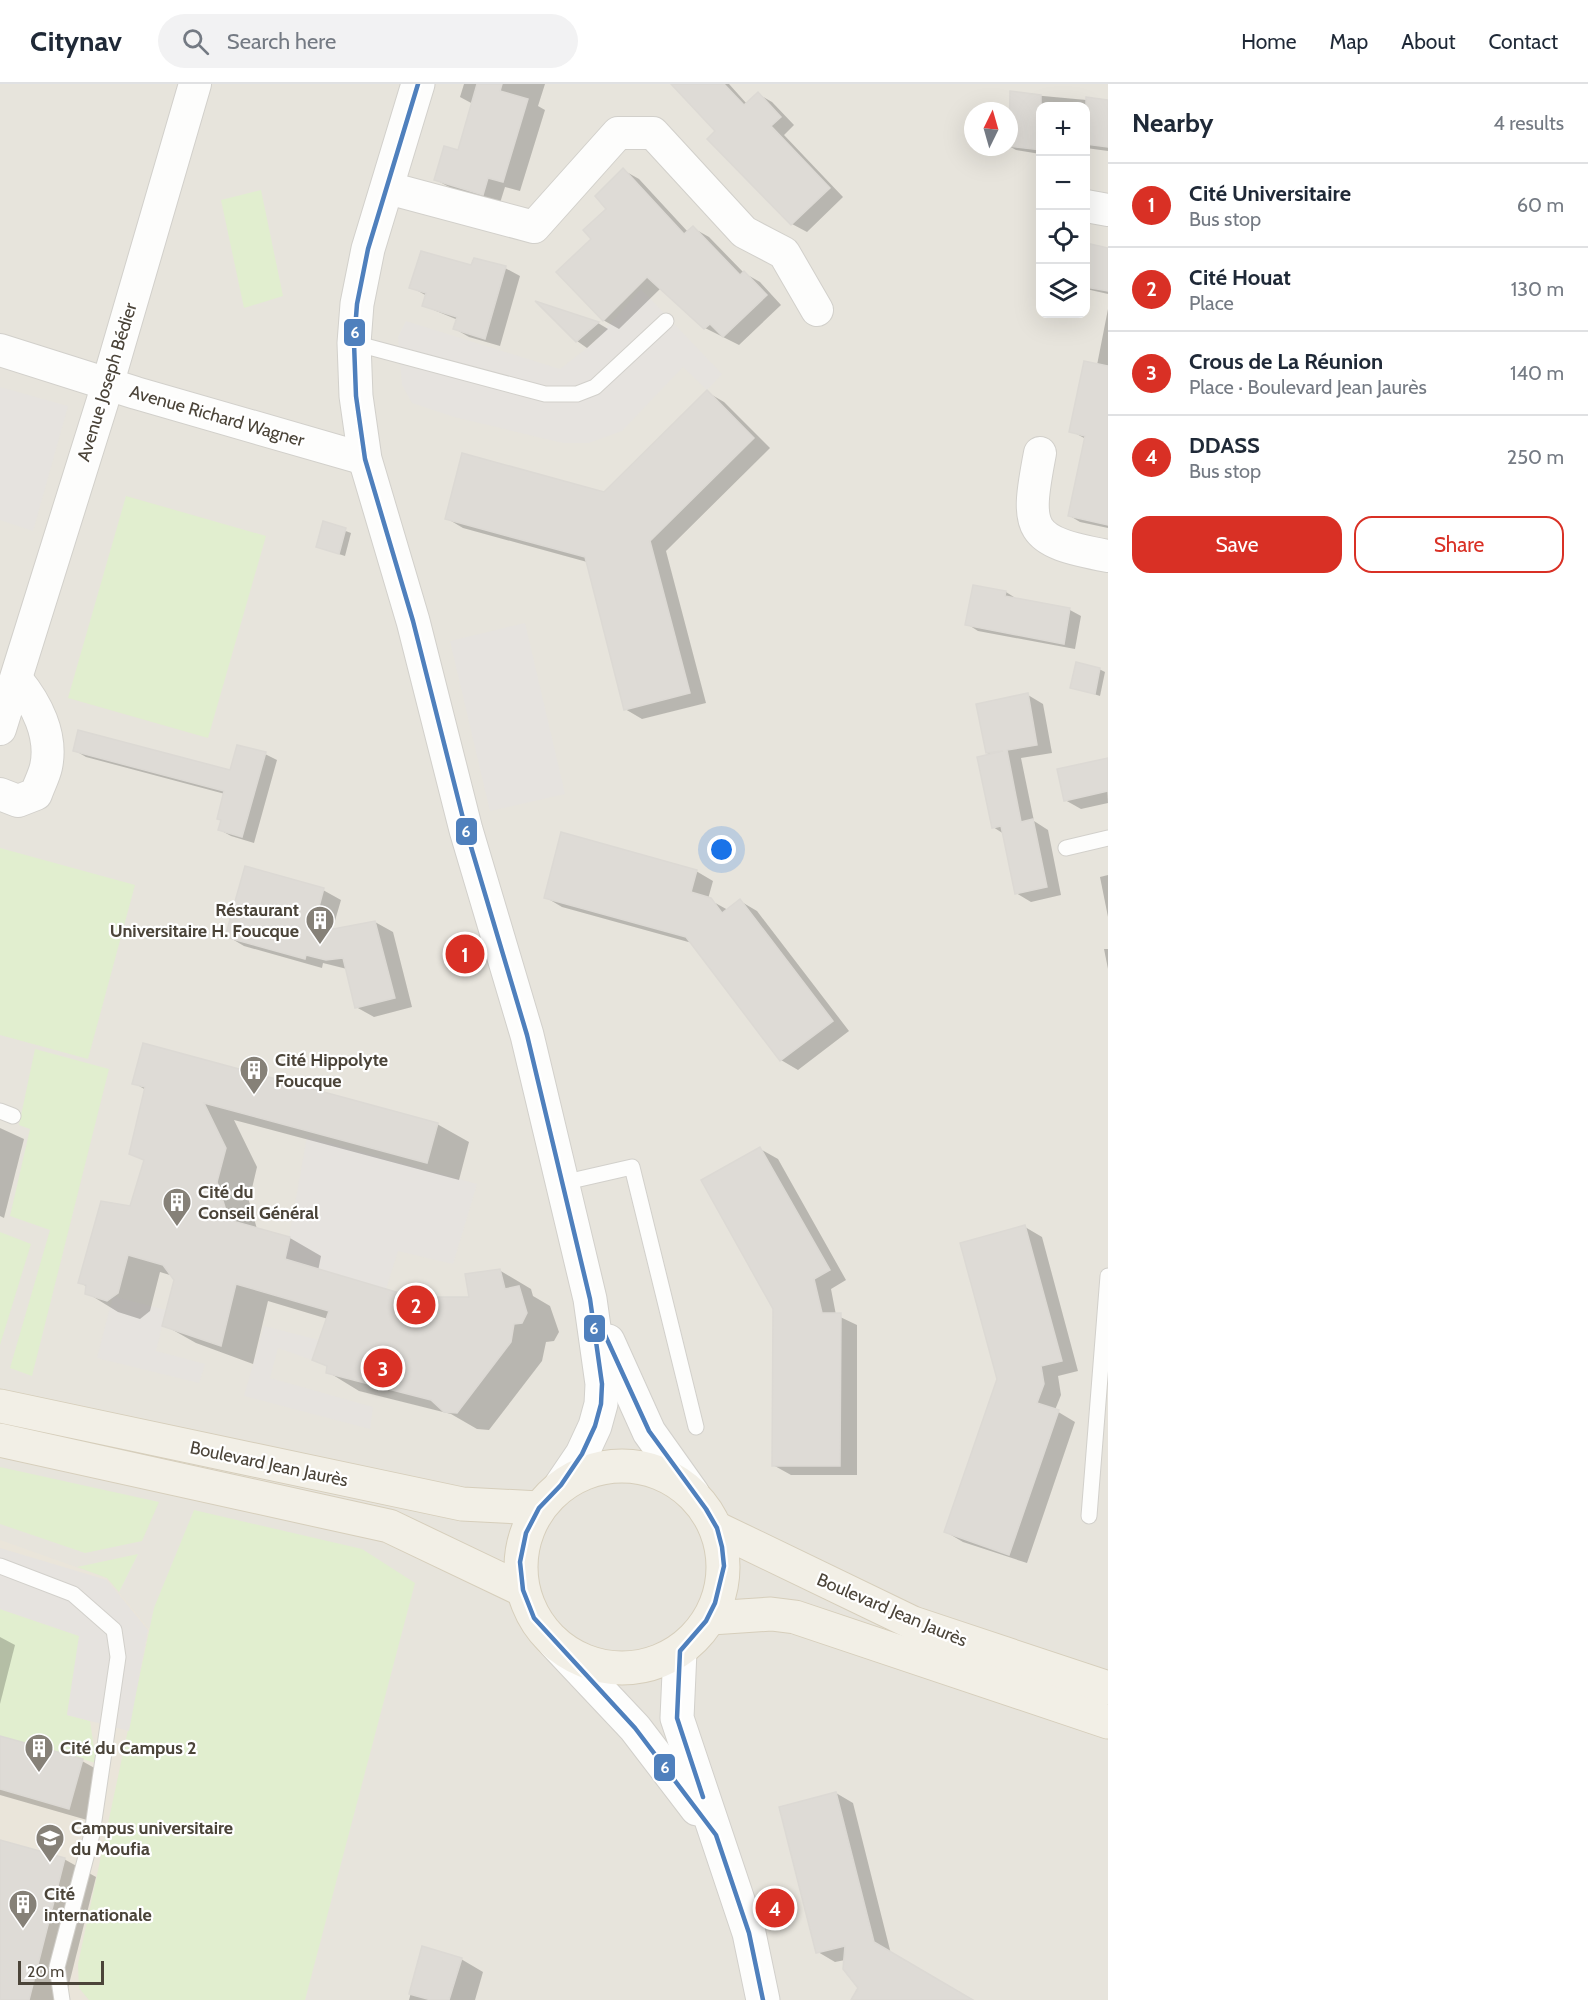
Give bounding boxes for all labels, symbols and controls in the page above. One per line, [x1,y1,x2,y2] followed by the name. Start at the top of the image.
[158,14,578,68] search box
[30,24,122,58] text: Citynav
[179,25,212,58] icon: search
[227,28,336,55] text: Search here
[1241,29,1297,54] text: Home
[1330,29,1368,54] text: Map
[1401,29,1455,54] text: About
[1488,29,1558,54] text: Contact
[964,102,1018,156] north arrow
[1036,102,1090,318] map controls
[1036,102,1090,156] button: +
[1132,107,1213,139] text: Nearby
[1493,111,1564,135] text: 4 results
[1036,156,1090,210] button: −
[1189,180,1351,207] text: Cité Universitaire
[1148,193,1155,217] text: 1
[1517,193,1564,217] text: 60 m
[1189,207,1261,231] text: Bus stop
[1036,210,1090,264] button: locate
[1036,264,1090,318] button: layers
[1189,264,1291,291] text: Cité Houat
[1146,277,1157,301] text: 2
[1511,277,1564,301] text: 130 m
[1189,291,1234,315] text: Place
[72,300,142,464] street label: Avenue Joseph Bédier
[343,318,366,347] line badge: 6
[351,323,360,342] text: 6
[1189,348,1383,375] text: Crous de La Réunion
[1146,361,1157,385] text: 3
[1510,361,1564,385] text: 140 m
[1189,375,1427,399] text: Place · Boulevard Jean Jaurès
[127,381,307,452] street label: Avenue Richard Wagner
[1189,432,1260,459] text: DDASS
[1145,445,1158,469] text: 4
[1507,445,1564,469] text: 250 m
[1189,459,1261,483] text: Bus stop
[1132,516,1342,573] button: Save
[1354,516,1564,573] button: Share
[455,817,478,846] line badge: 6
[462,822,471,841] text: 6
[707,835,736,864] your location
[110,899,299,942] place label: Réstaurant Universitaire H. Foucque
[304,904,336,946] building icon: Réstaurant Universitaire H. Foucque
[446,932,484,976] pin: 1
[275,1049,388,1092] place label: Cité Hippolyte Foucque
[238,1054,270,1096] building icon: Cité Hippolyte Foucque
[198,1181,319,1224] place label: Cité du Conseil Général
[161,1186,193,1228] building icon: Cité du Conseil Général
[396,1282,436,1328] pin: 2
[583,1314,606,1343] line badge: 6
[590,1319,599,1338] text: 6
[364,1346,403,1390] pin: 3
[188,1436,350,1492] street label: Boulevard Jean Jaurès
[814,1568,970,1652] street label: Boulevard Jean Jaurès
[23,1732,55,1774] building icon: Cité du Campus 2
[60,1737,196,1759] place label: Cité du Campus 2
[653,1753,676,1782] line badge: 6
[661,1758,670,1777] text: 6
[71,1817,233,1860] place label: Campus universitaire du Moufia
[34,1822,66,1864] school or university icon: Campus universitaire du Moufia
[44,1883,152,1926] place label: Cité internationale
[756,1886,794,1930] pin: 4
[7,1888,39,1930] building icon: Cité internationale
[18,1958,104,1986] scale bar
[27,1962,64,1981] text: 20 m

